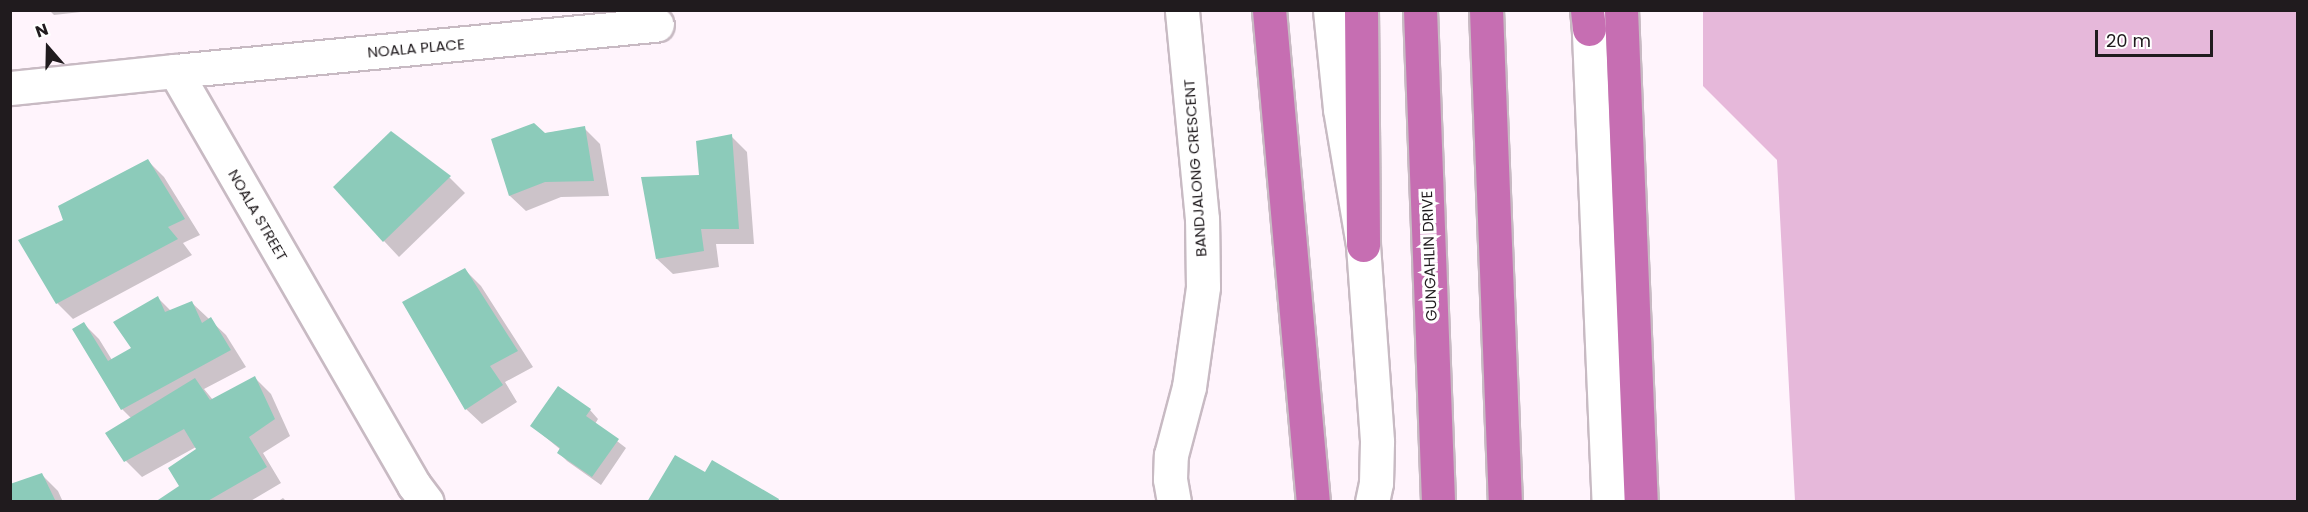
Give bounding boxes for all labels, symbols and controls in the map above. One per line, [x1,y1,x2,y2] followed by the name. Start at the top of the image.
[18,18,78,78] north arrow
[32,18,51,43] text: N
[2098,18,2216,56] scale bar
[2106,28,2151,53] text: 20 m
[367,35,465,61] street label: NOALA PLACE
[1180,79,1210,257] street label: BANDJALONG CRESCENT
[225,166,291,264] street label: NOALA STREET
[1418,190,1440,322] street label: GUNGAHLIN DRIVE

